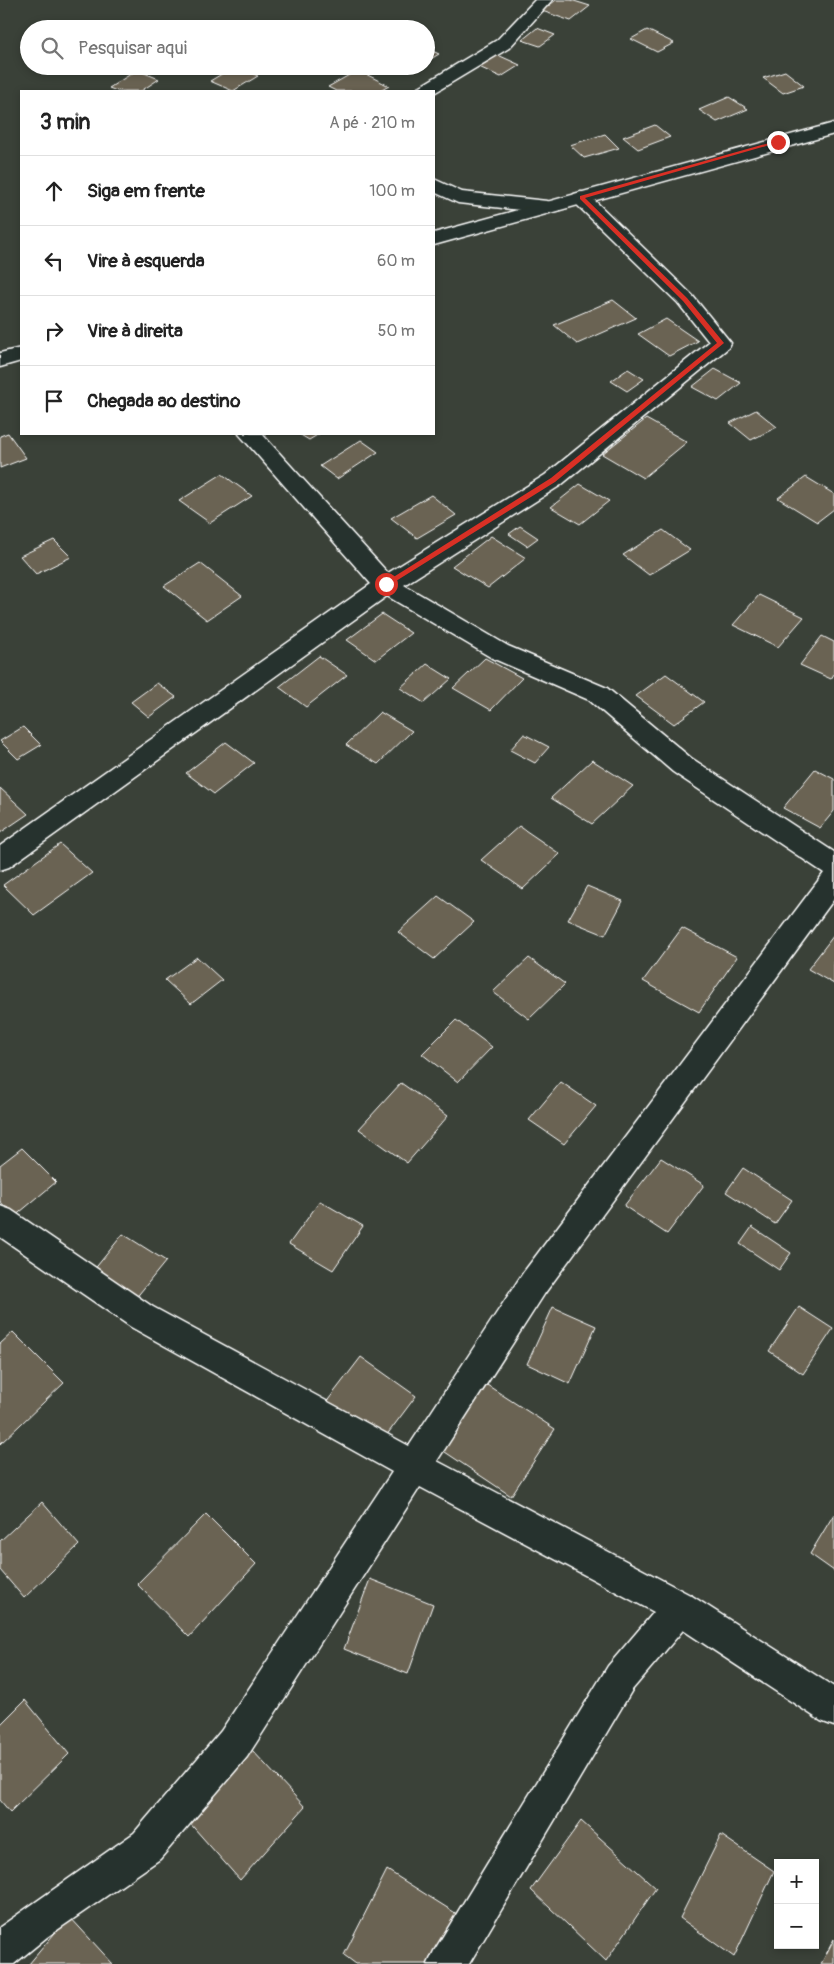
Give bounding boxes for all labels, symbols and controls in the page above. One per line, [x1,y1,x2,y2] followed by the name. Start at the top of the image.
[20,20,435,75] search box
[38,34,66,62] icon: search
[78,36,187,60] text: Pesquisar aqui
[40,109,90,136] text: 3 min
[329,113,415,133] text: A pé · 210 m
[767,131,790,154] route end
[40,177,68,205] icon: ahead
[87,179,205,203] text: Siga em frente
[369,181,415,201] text: 100 m
[40,247,68,275] icon: left
[87,249,205,273] text: Vire à esquerda
[377,251,415,271] text: 60 m
[40,317,68,345] icon: right
[87,319,183,343] text: Vire à direita
[378,321,415,341] text: 50 m
[40,387,68,415] icon: arrive
[87,389,240,413] text: Chegada ao destino
[375,573,398,596] route start
[774,1859,819,1949] map controls
[774,1859,819,1904] button: +
[774,1904,819,1949] button: −

